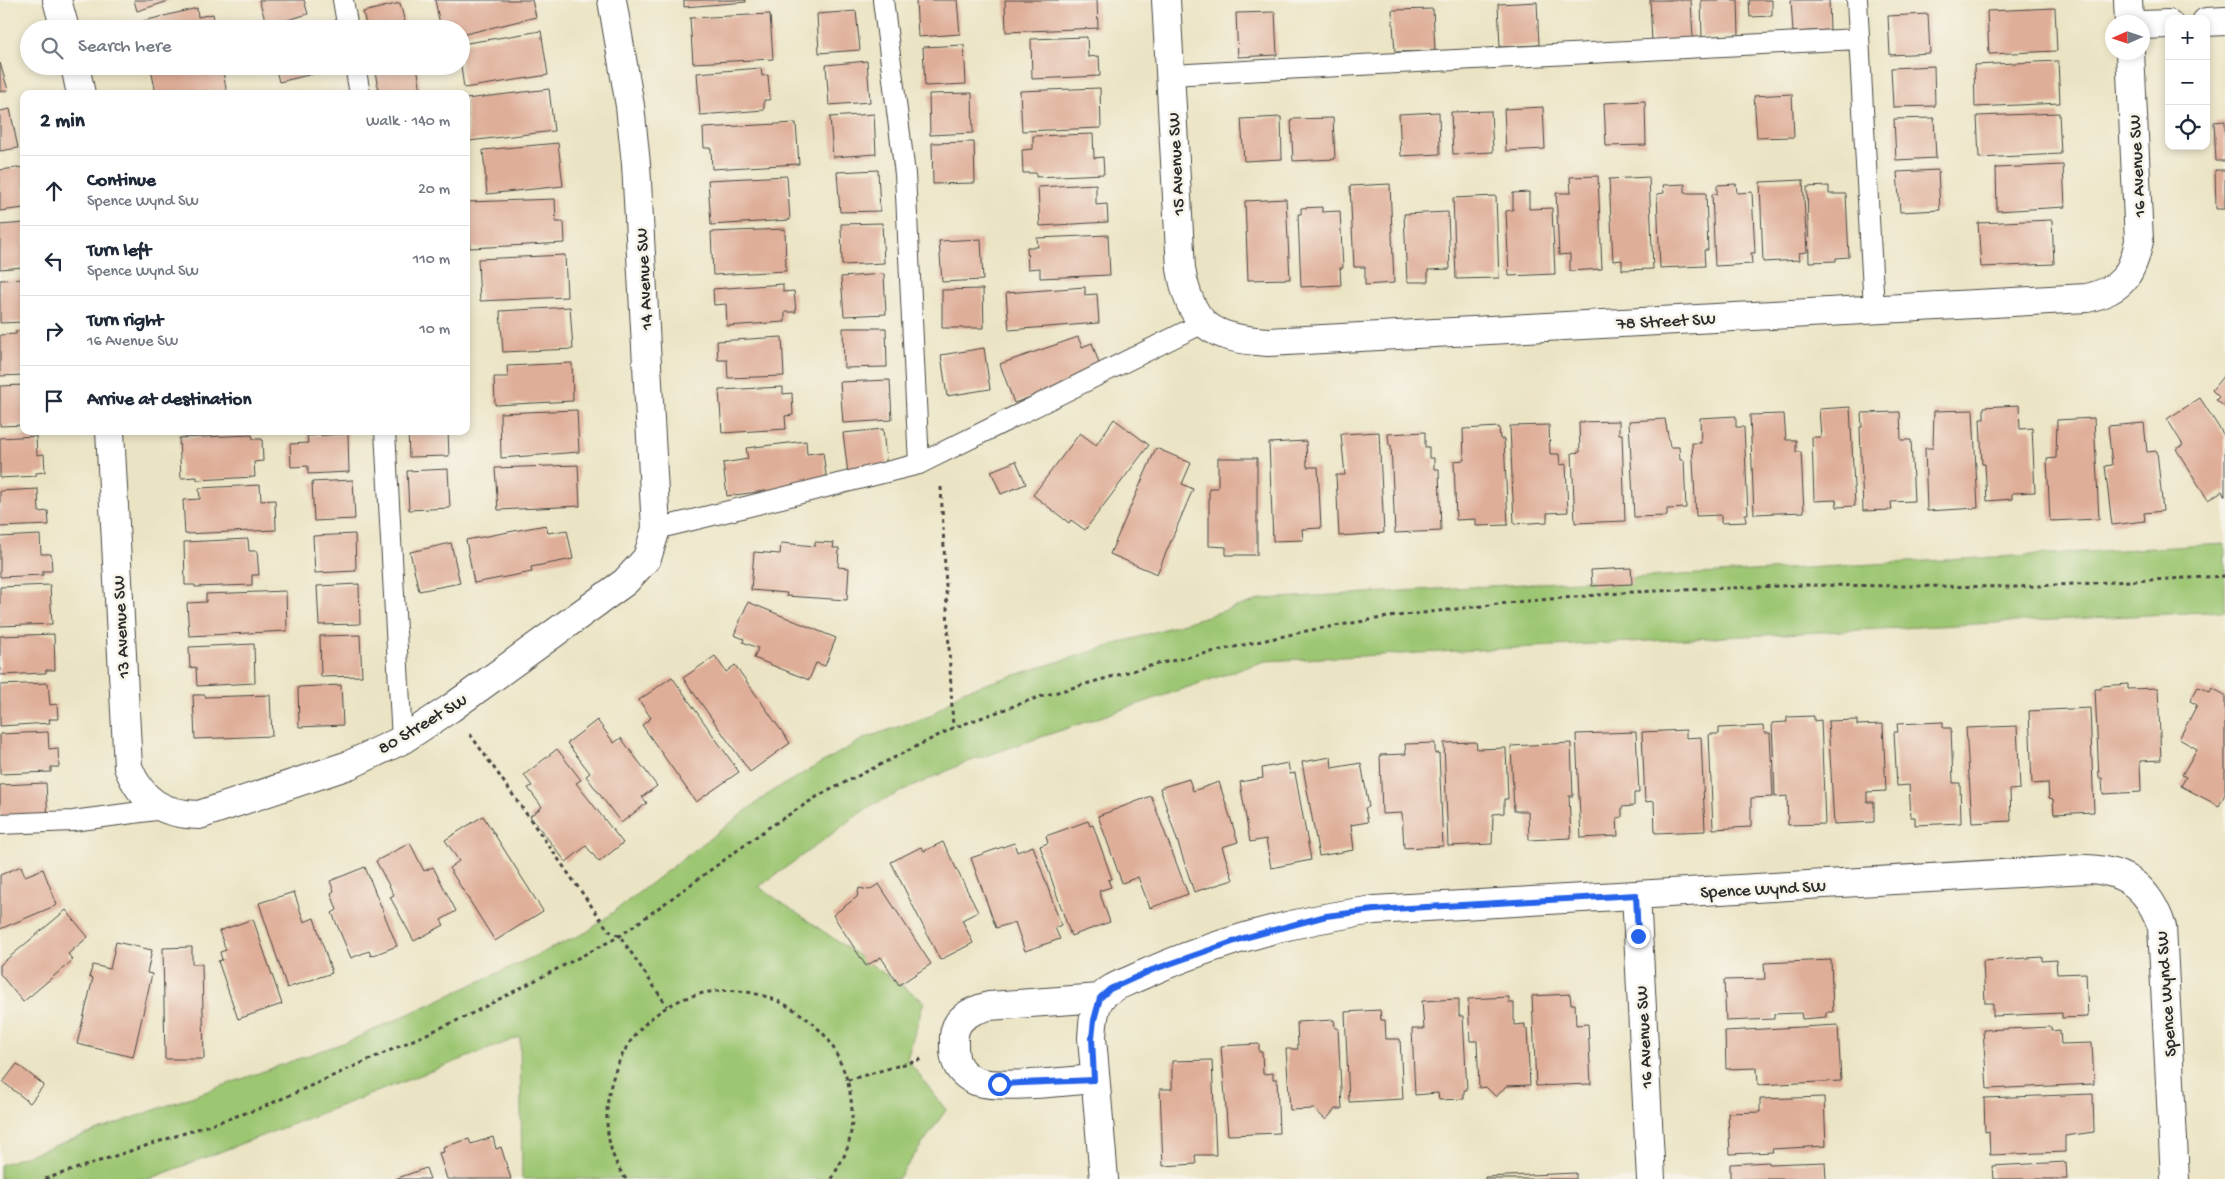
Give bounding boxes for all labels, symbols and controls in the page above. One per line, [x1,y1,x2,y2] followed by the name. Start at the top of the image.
[2105,15,2150,60] north arrow
[2165,15,2210,150] map controls
[2165,15,2210,60] button: +
[20,20,470,75] search box
[38,34,66,62] icon: search
[78,36,172,59] text: Search here
[2165,60,2210,105] button: −
[2165,105,2210,150] button: locate
[40,110,85,135] text: 2 min
[1164,112,1191,217] street label: 15 Avenue SW
[366,113,450,132] text: Walk · 140 m
[2125,114,2152,219] street label: 16 Avenue SW
[87,170,156,193] text: Continue
[40,177,68,205] icon: ahead
[418,181,450,200] text: 20 m
[87,193,199,212] text: Spence Wynd SW
[632,227,659,331] street label: 14 Avenue SW
[87,240,151,263] text: Turn left
[40,247,68,275] icon: left
[413,251,450,270] text: 110 m
[87,263,199,282] text: Spence Wynd SW
[1615,309,1716,336] street label: 78 Street SW
[87,310,163,333] text: Turn right
[40,317,68,345] icon: right
[419,321,450,340] text: 10 m
[87,333,178,352] text: 16 Avenue SW
[40,387,68,415] icon: arrive
[87,389,251,412] text: Arrive at destination
[109,575,136,680] street label: 13 Avenue SW
[375,690,472,760] street label: 80 Street SW
[1700,877,1827,904] street label: Spence Wynd SW
[1627,925,1650,948] route end
[2153,930,2182,1057] street label: Spence Wynd SW
[1632,985,1659,1090] street label: 16 Avenue SW
[988,1073,1011,1096] route start

